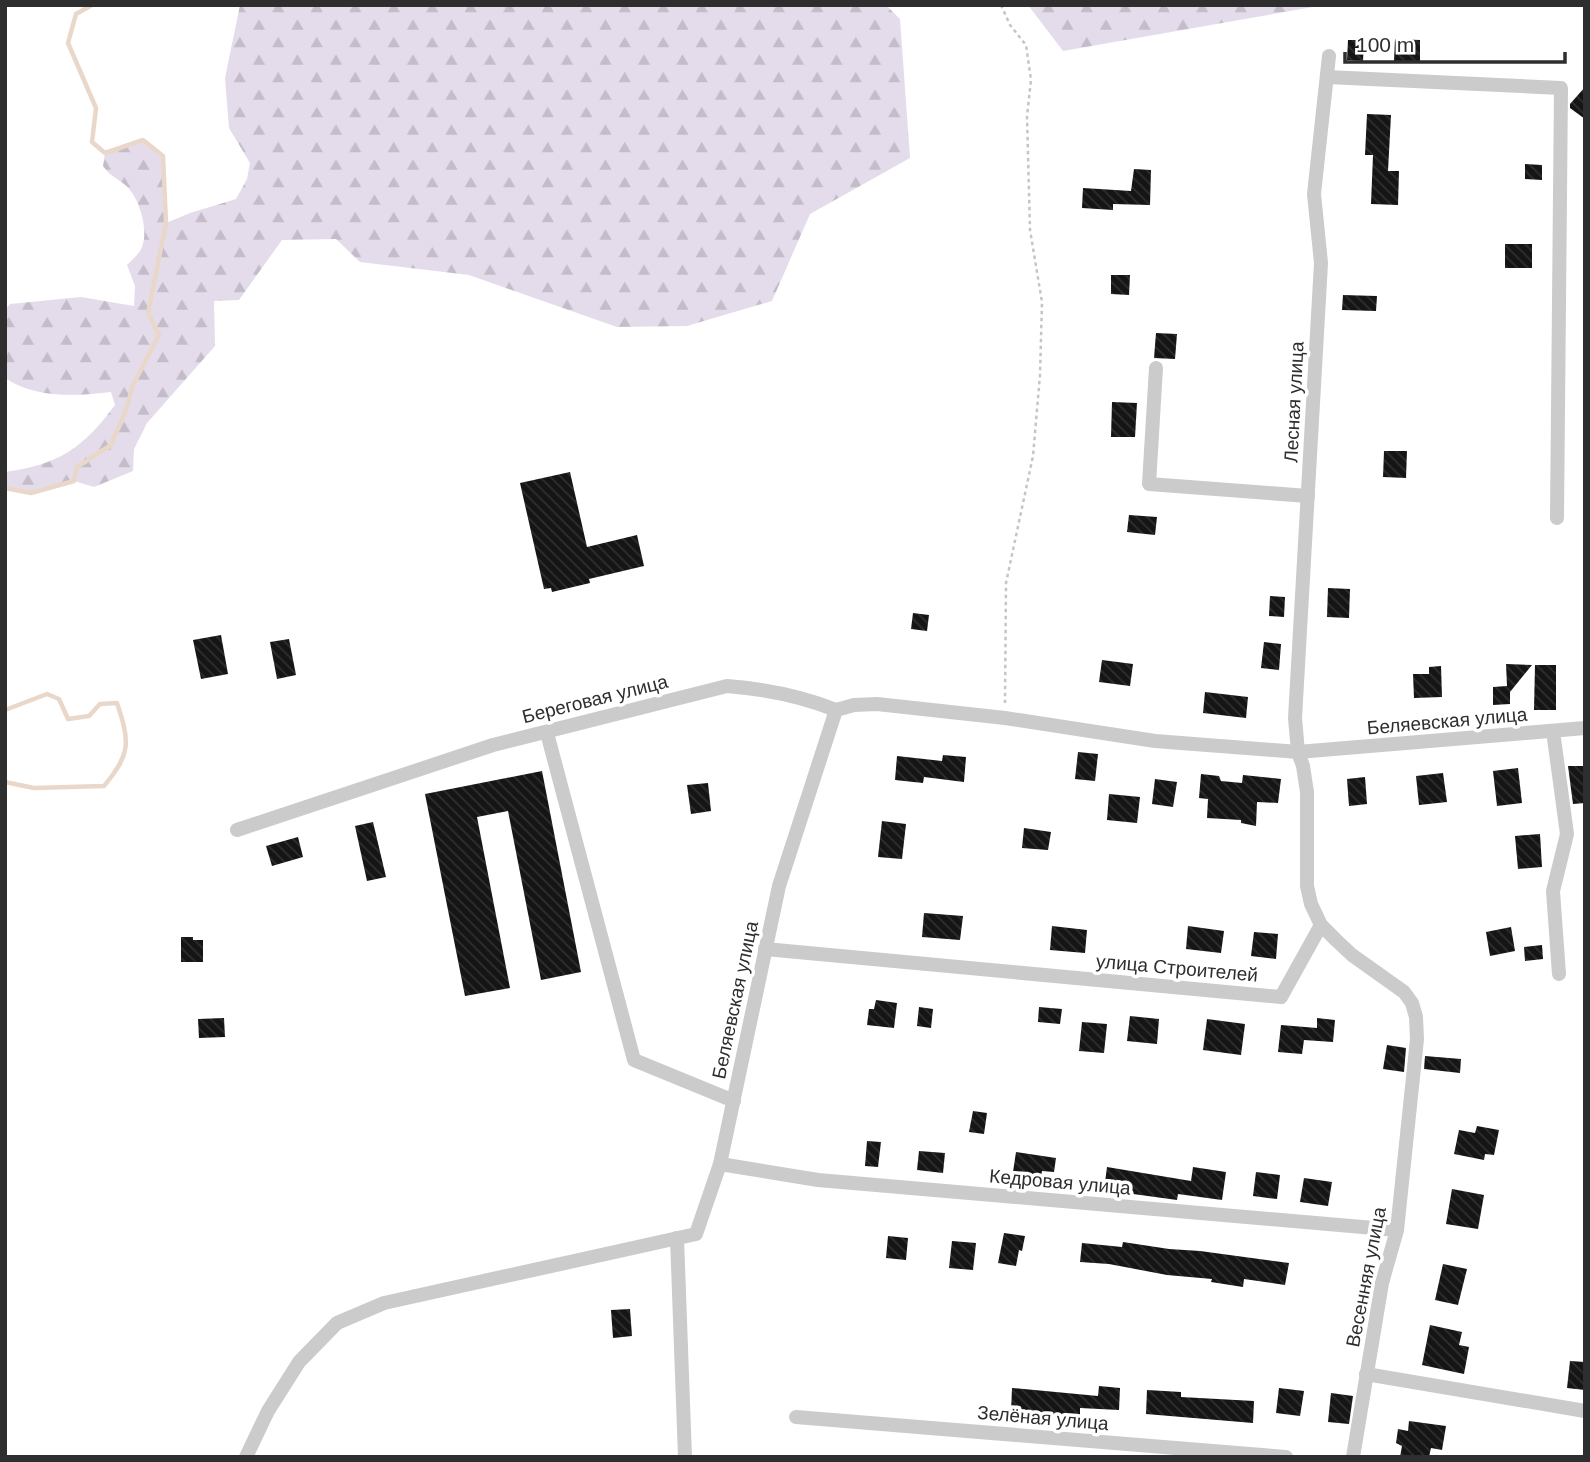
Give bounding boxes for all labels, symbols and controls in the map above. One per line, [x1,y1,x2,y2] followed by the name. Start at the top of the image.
[1345,21,1566,65] scale bar
[1356,33,1414,56] text: 100 m
[1280,340,1308,463] street label: Лесная улица
[520,671,670,727] street label: Береговая улица
[1366,703,1528,738] street label: Беляевская улица
[708,919,762,1081] street label: Беляевская улица
[1095,950,1259,986] street label: улица Строителей
[989,1165,1132,1199] street label: Кедровая улица
[1342,1205,1390,1349] street label: Весенняя улица
[976,1402,1110,1434] street label: Зелёная улица

